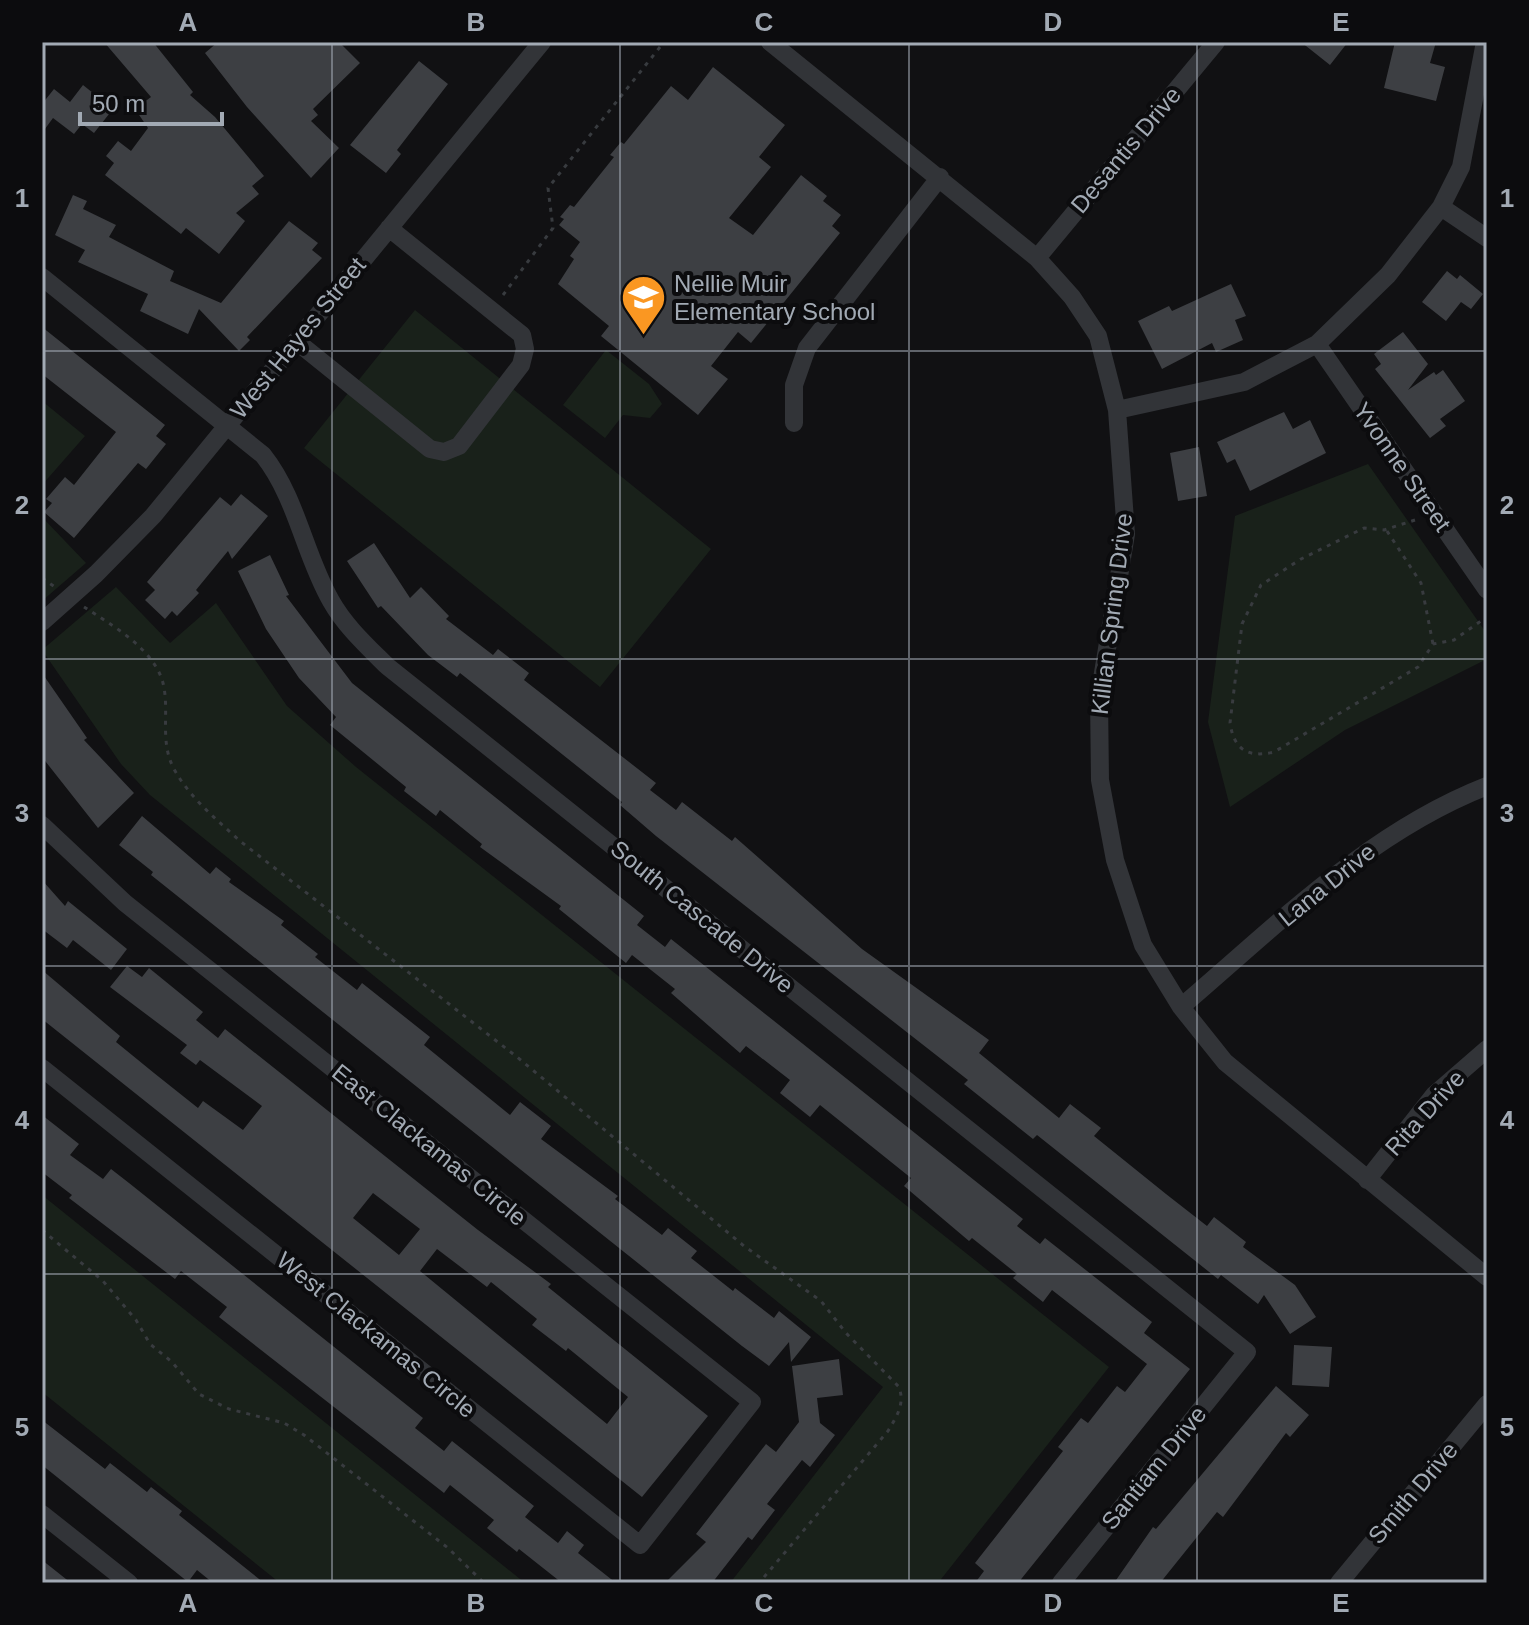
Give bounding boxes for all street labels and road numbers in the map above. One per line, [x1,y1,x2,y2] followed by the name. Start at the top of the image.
[1065,81,1186,218] street label: Desantis Drive
[224,251,371,424] street label: West Hayes Street
[1348,397,1457,536] street label: Yvonne Street
[1086,512,1137,716] street label: Killian Spring Drive
[606,835,799,998] street label: South Cascade Drive
[1273,838,1380,932] street label: Lana Drive
[327,1058,532,1231] street label: East Clackamas Circle
[1379,1064,1470,1161] street label: Rita Drive
[272,1246,481,1423] street label: West Clackamas Circle
[1096,1401,1212,1535] street label: Santiam Drive
[1362,1436,1463,1549] street label: Smith Drive

